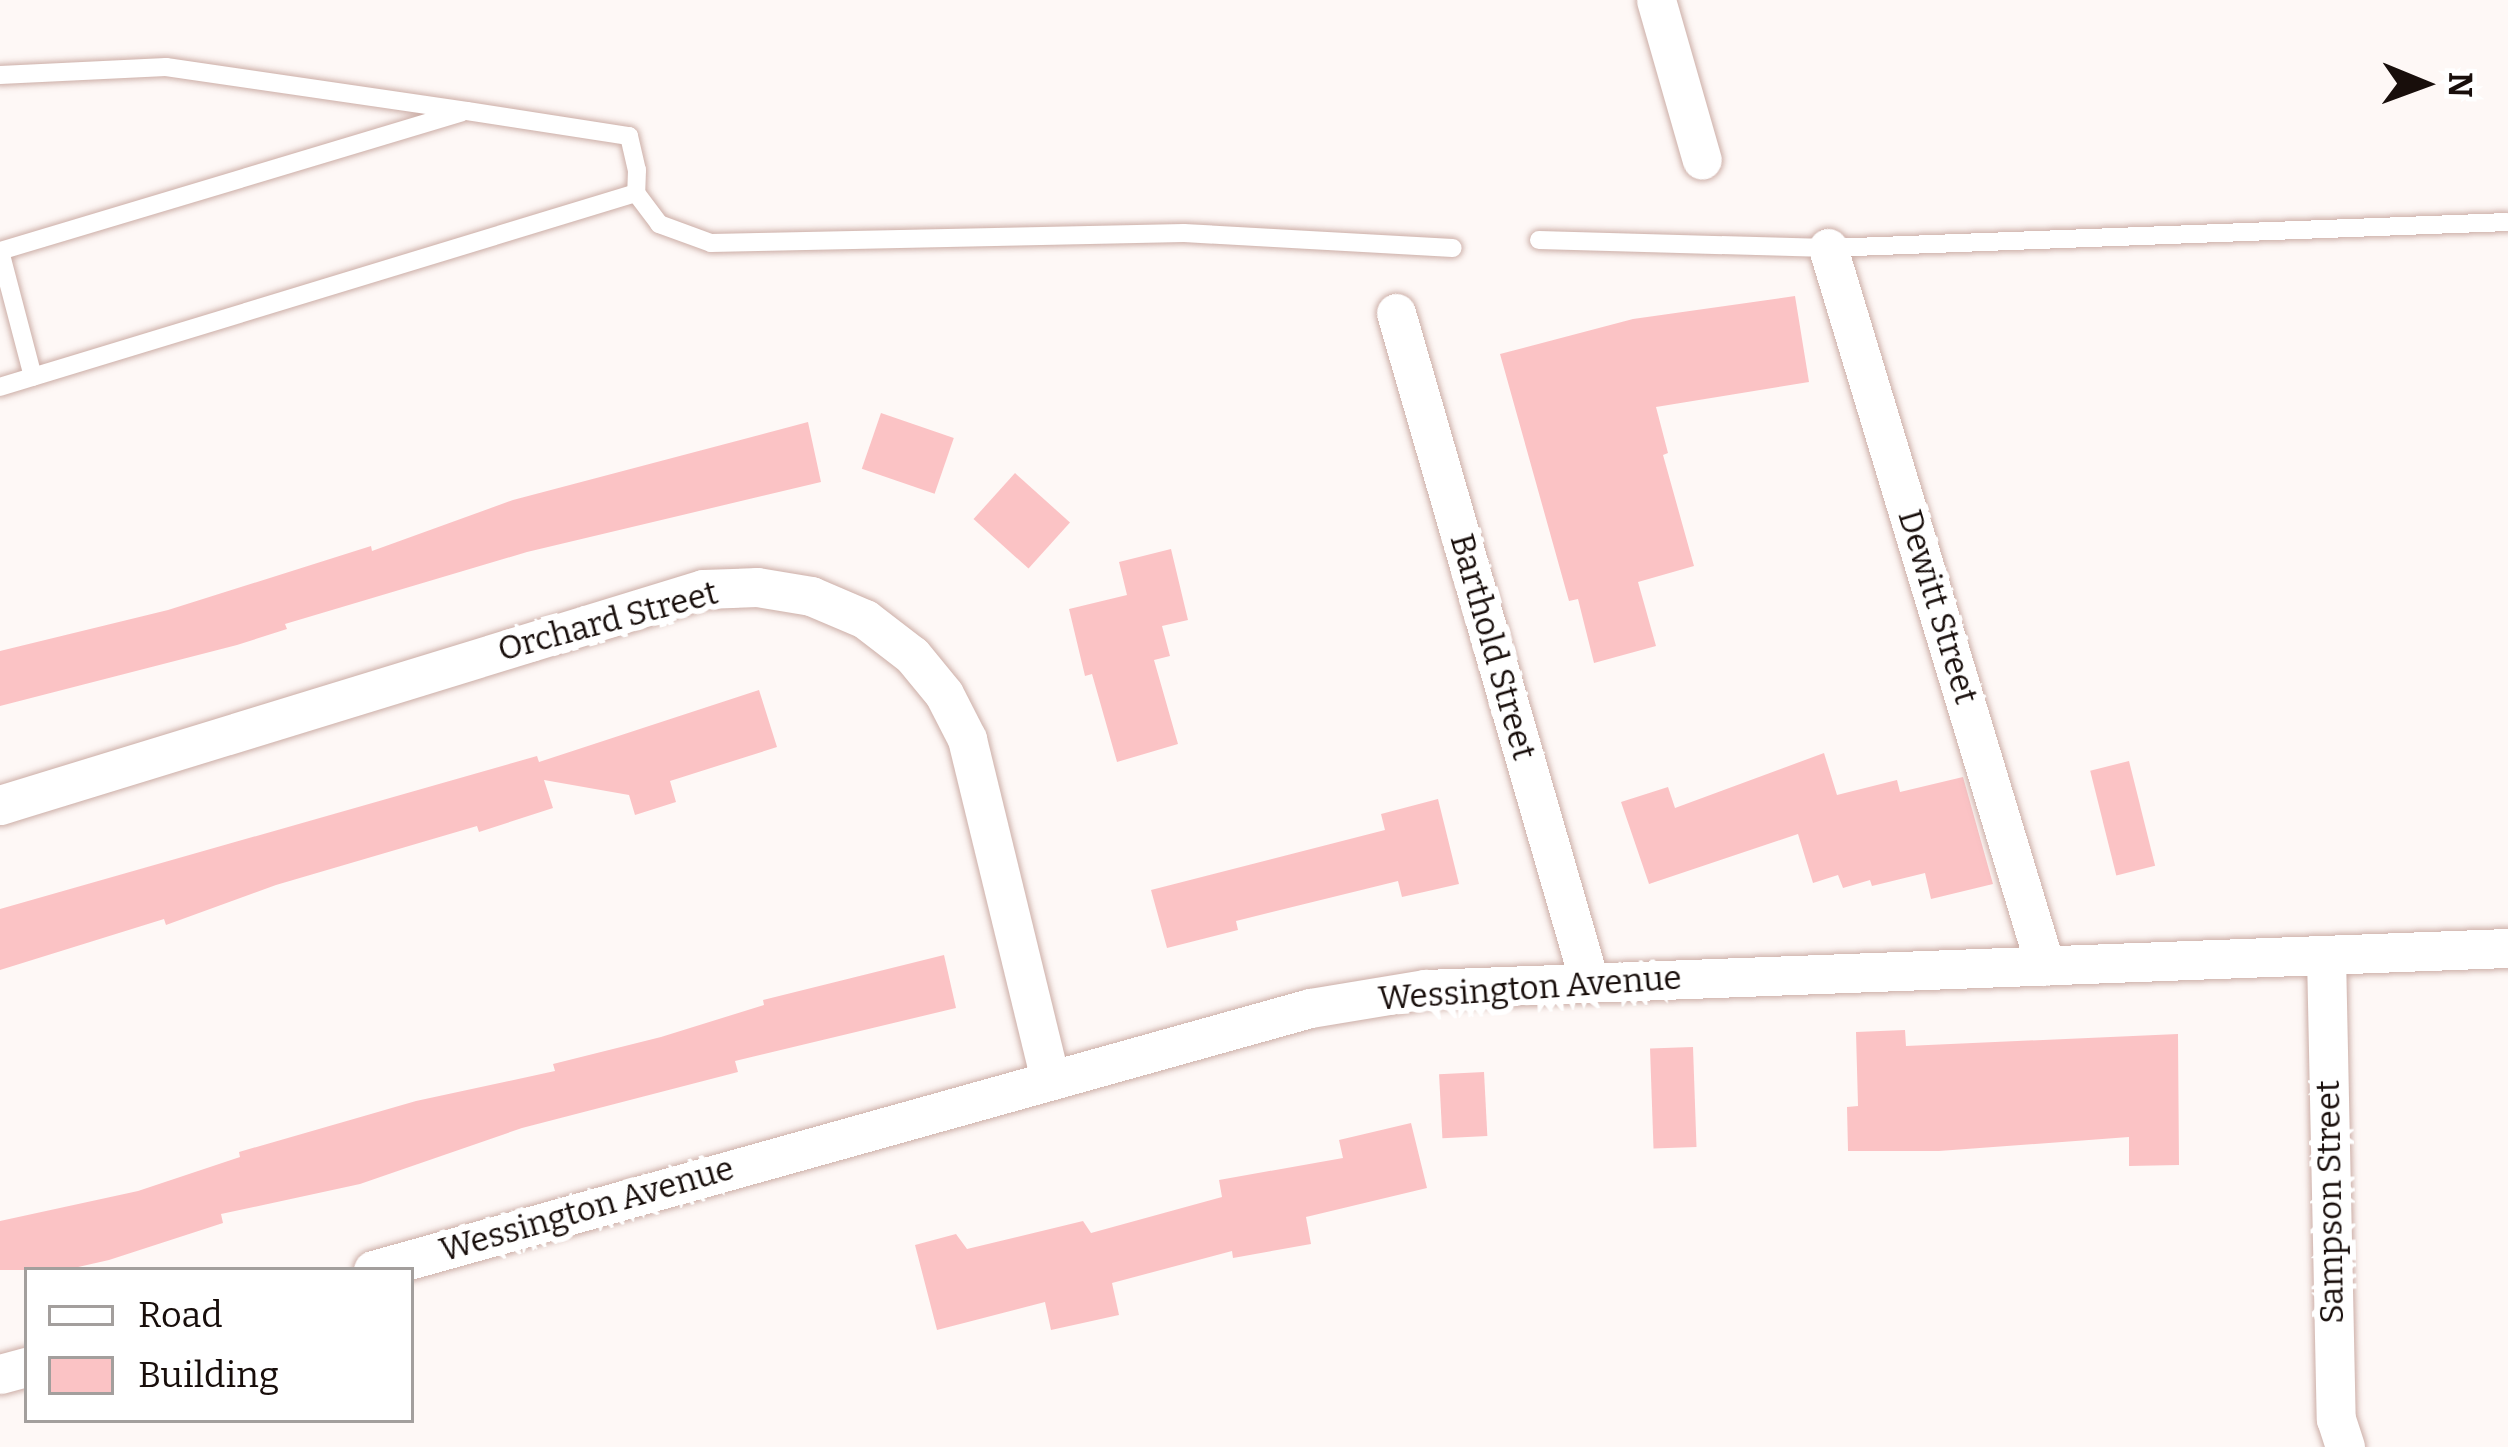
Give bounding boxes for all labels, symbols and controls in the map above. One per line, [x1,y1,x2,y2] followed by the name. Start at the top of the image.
[2364,24,2484,144] north arrow
[2440,72,2480,98] text: N
[1889,505,1985,709] street label: Dewitt Street
[1441,530,1543,764] street label: Barthold Street
[494,574,722,670] street label: Orchard Street
[1377,959,1683,1019] street label: Wessington Avenue
[2309,1080,2353,1324] street label: Sampson Street
[435,1149,739,1271] street label: Wessington Avenue
[24,1267,414,1423] legend
[138,1293,223,1337] text: Road
[138,1353,279,1397] text: Building

